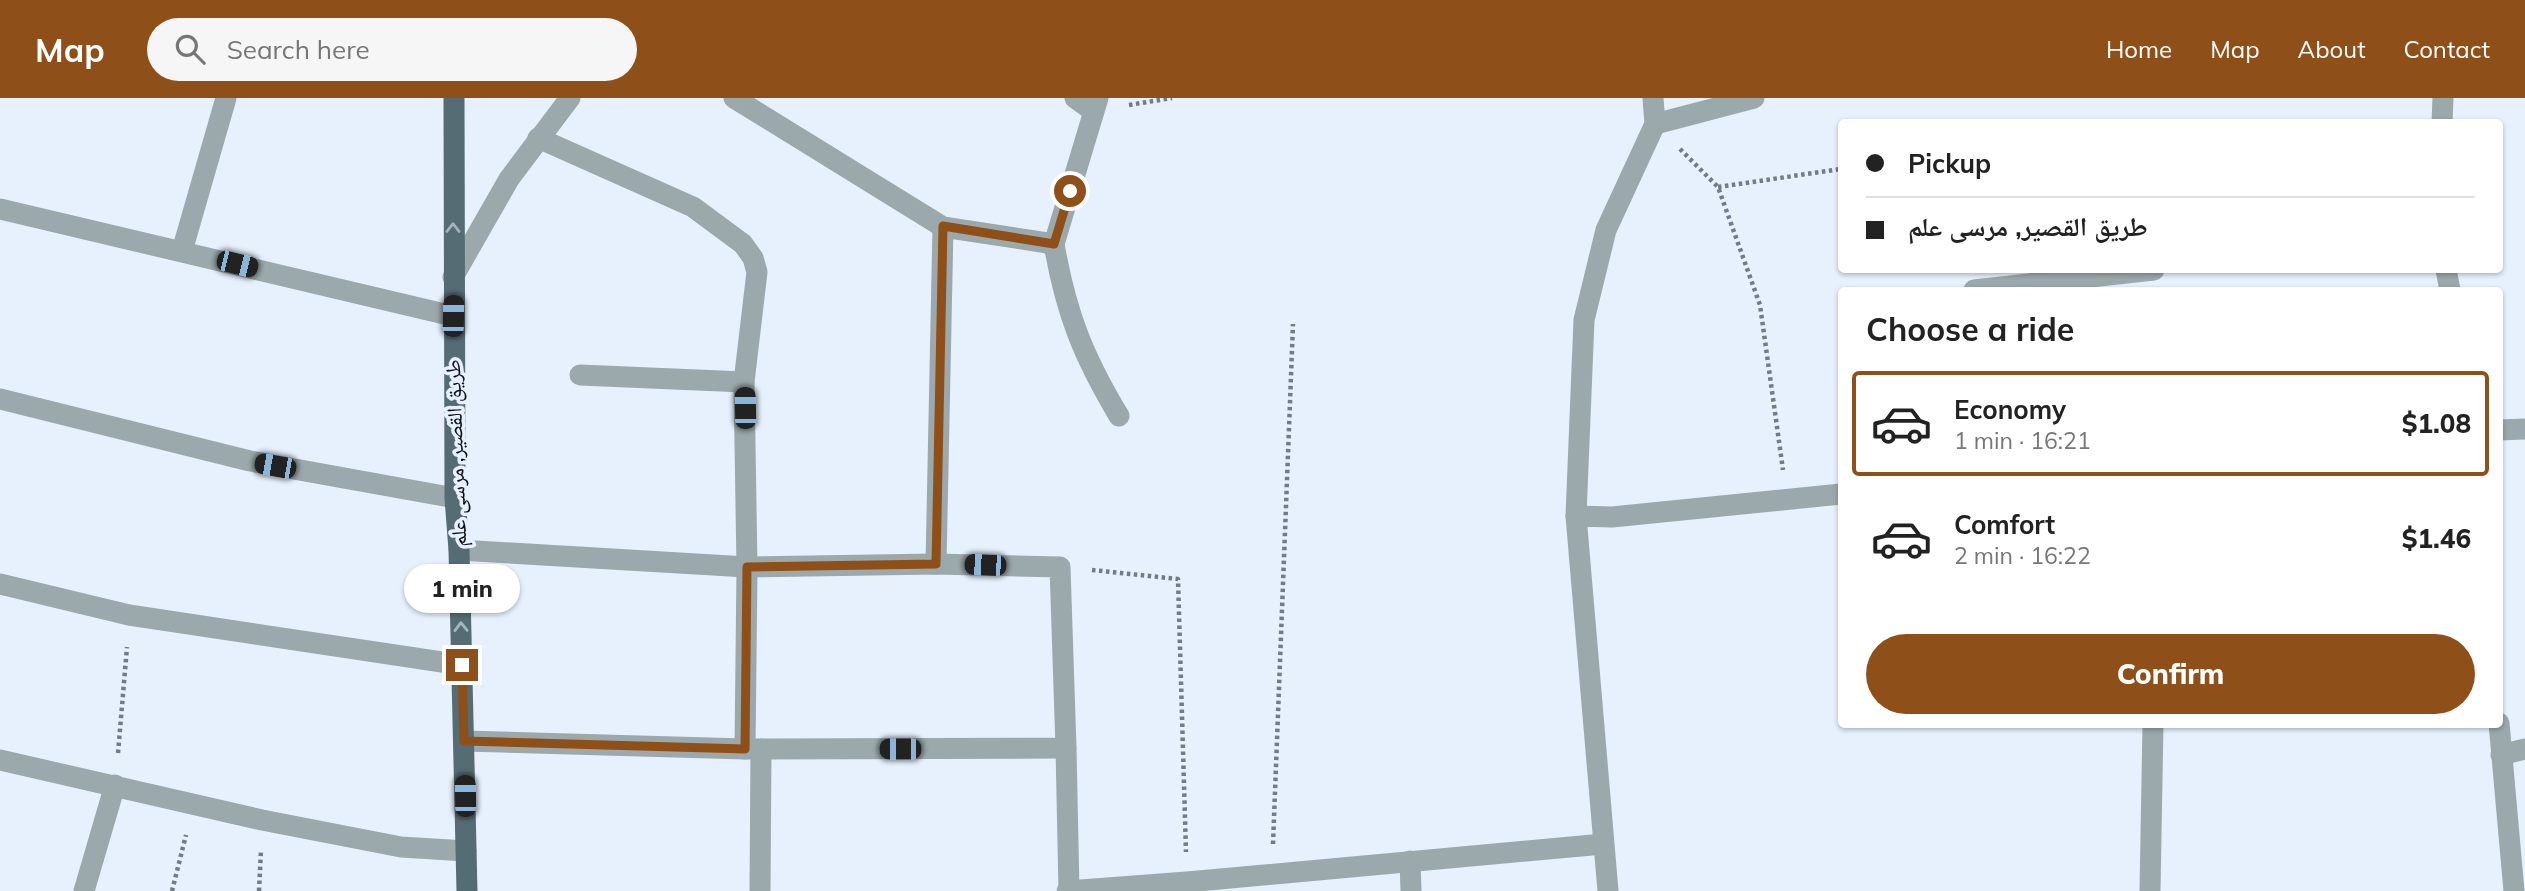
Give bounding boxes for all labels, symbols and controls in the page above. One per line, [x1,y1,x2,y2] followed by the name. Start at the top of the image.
[147,18,637,81] search box
[35,29,105,70] text: Map
[171,30,209,68] icon: search
[227,33,370,66] text: Search here
[2106,34,2172,64] text: Home
[2210,34,2260,64] text: Map
[2298,34,2366,64] text: About
[2404,34,2490,64] text: Contact
[1908,147,1991,180] text: Pickup
[1054,175,1086,207] route start
[1908,210,2148,243] text: طريق القصير, مرسى علم
[446,222,461,233] one-way arrow
[215,249,260,279] car
[443,295,464,337] car
[1866,309,2074,349] text: Choose a ride
[439,359,473,547] street label: طريق القصير, مرسى علم
[735,387,756,429] car
[1870,392,1933,455] icon: car
[1954,393,2066,426] text: Economy
[2402,407,2471,440] text: $1.08
[1954,426,2091,455] text: 1 min · 16:21
[253,452,298,480] car
[1870,507,1933,570] icon: car
[1954,508,2055,541] text: Comfort
[2402,522,2471,555] text: $1.46
[1954,541,2091,570] text: 2 min · 16:22
[964,554,1007,576] car
[404,564,520,612] callout: 1 min
[431,574,493,603] text: 1 min
[453,621,469,632] one-way arrow
[1866,634,2475,714] button: Confirm
[446,649,478,681] route end
[880,739,922,760] car
[455,775,476,817] car

